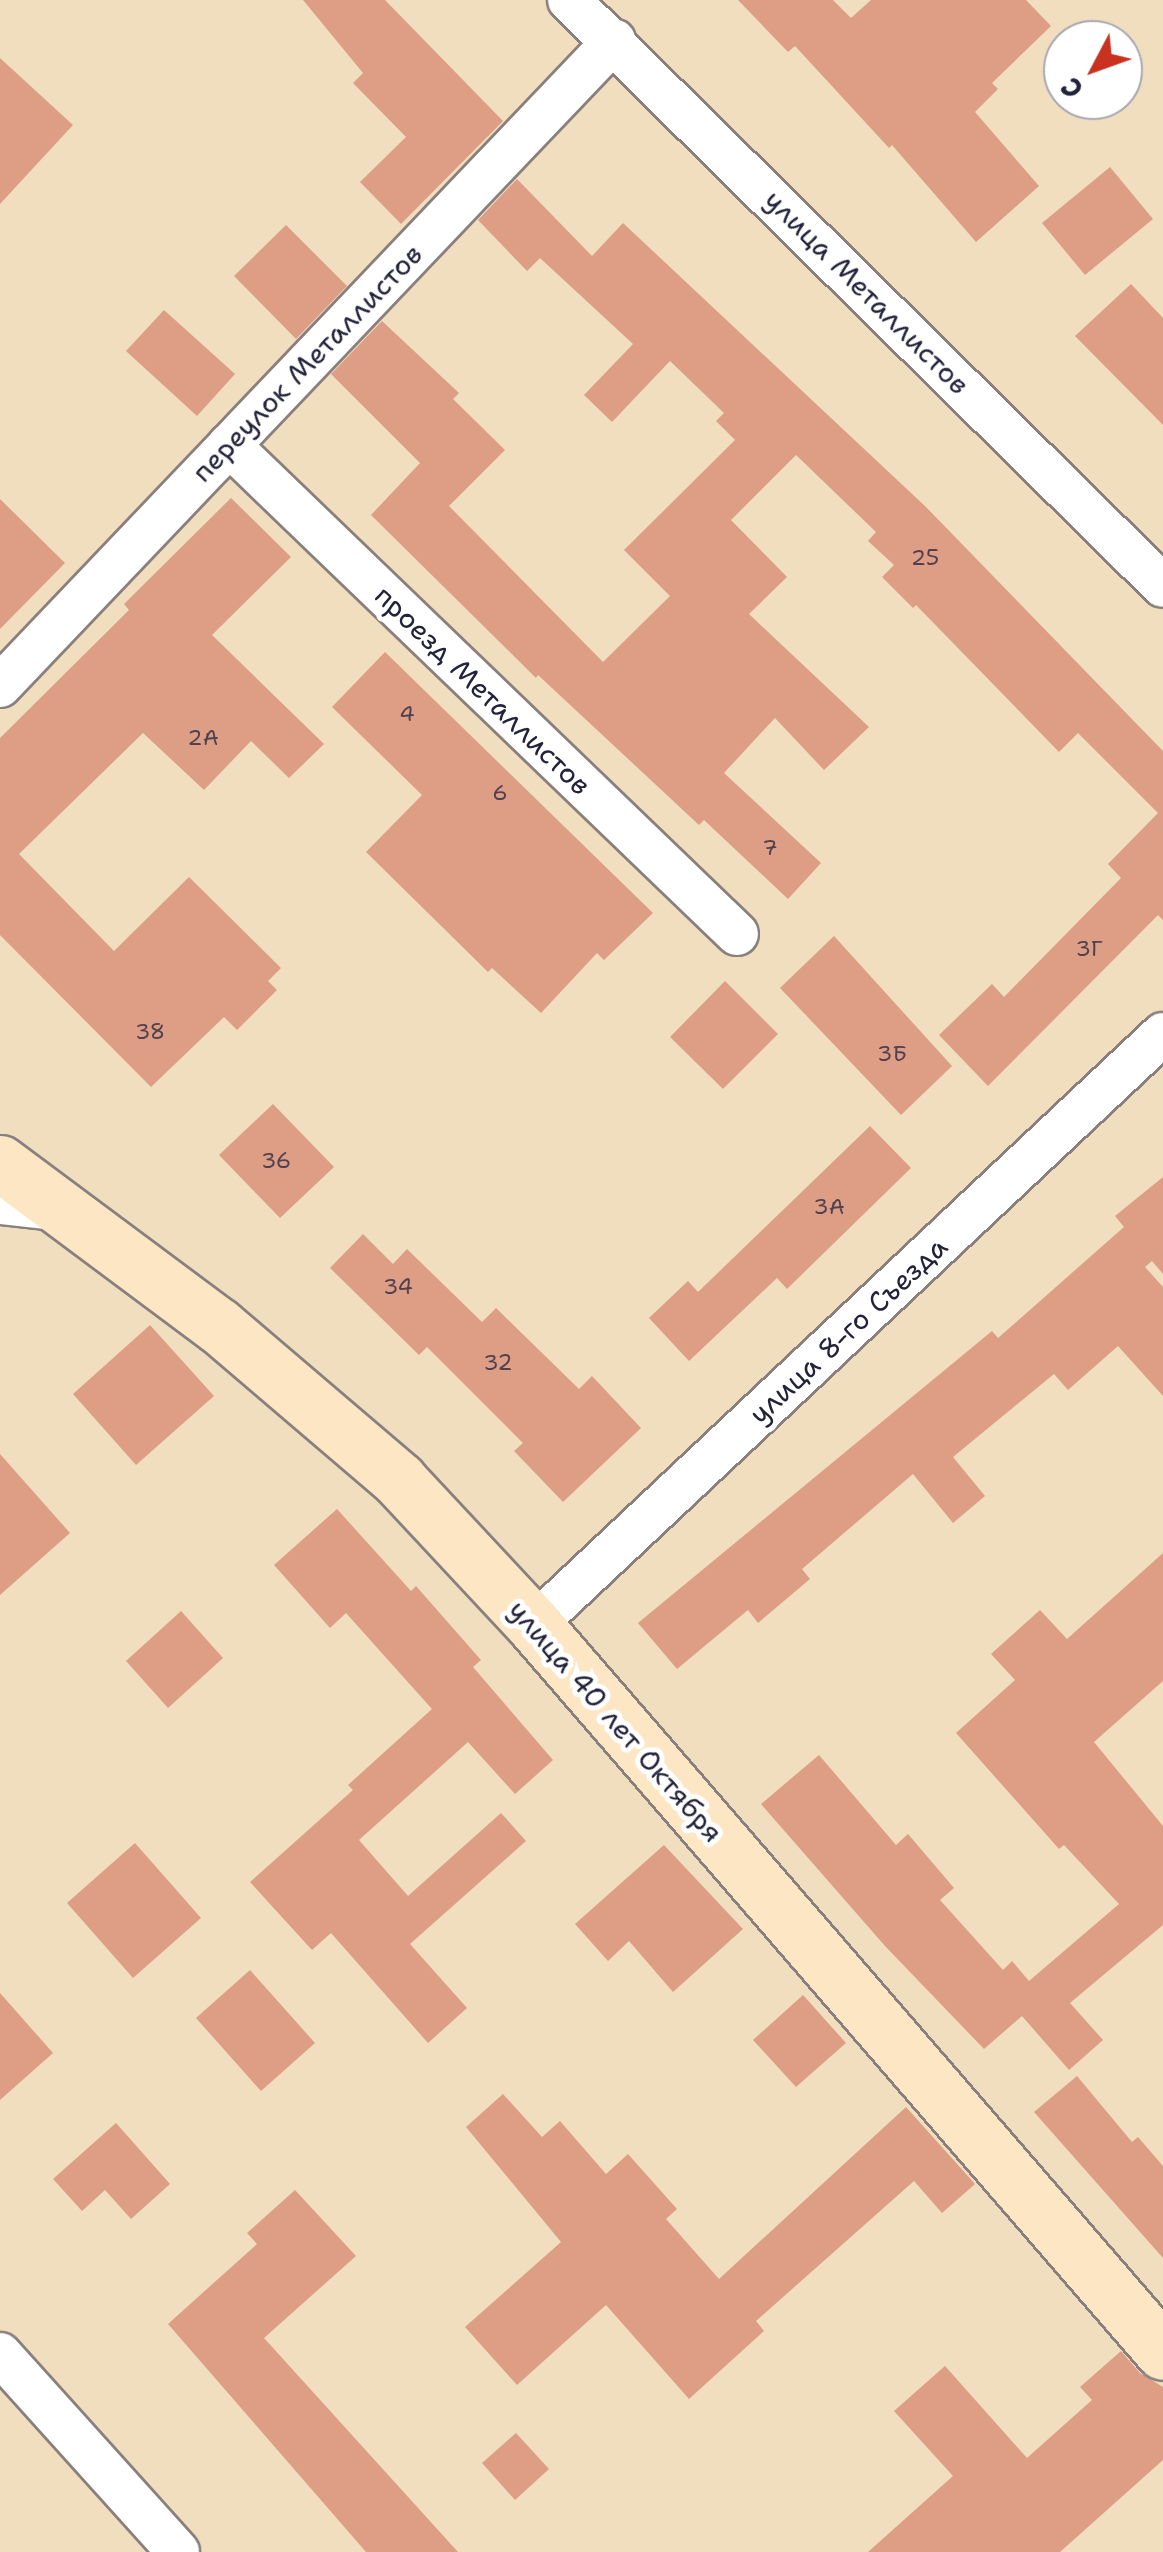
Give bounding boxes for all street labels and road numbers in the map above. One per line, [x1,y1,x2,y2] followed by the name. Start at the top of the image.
[758,183,976,401] street label: улица Металлистов
[185,237,429,489] street label: переулок Металлистов
[368,578,598,802] street label: проезд Металлистов
[742,1230,954,1430] street label: улица 8-го Съезда
[502,1593,730,1849] street label: улица 40 лет Октября

